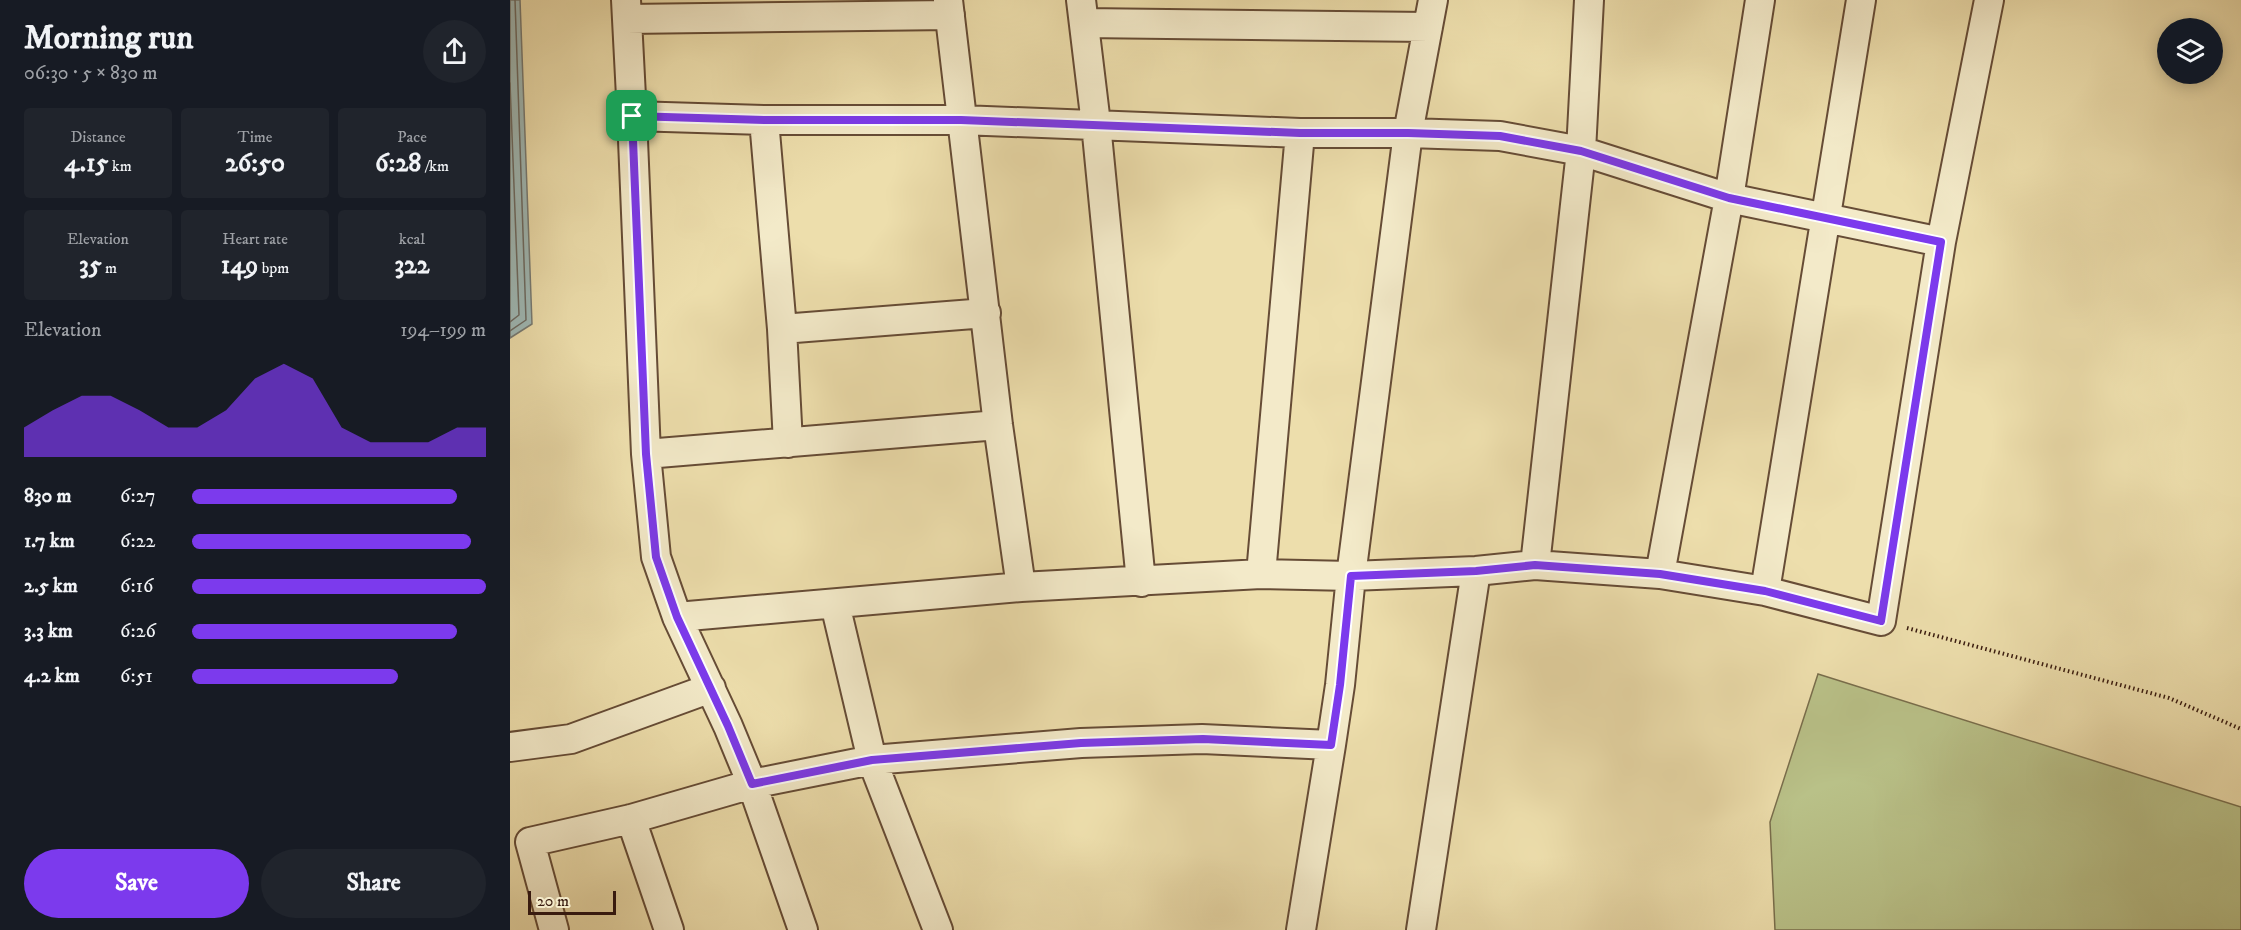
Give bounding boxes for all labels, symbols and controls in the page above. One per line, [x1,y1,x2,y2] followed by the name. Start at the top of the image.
[24,18,193,59] text: Morning run
[2157,18,2223,84] map controls
[2157,18,2223,84] button: layers
[423,20,486,83] button: share
[24,61,158,86] text: 06:30 · 5 × 830 m
[606,90,657,141] pin
[615,99,648,132] icon: arrive
[70,127,126,147] text: Distance
[238,127,272,147] text: Time
[397,127,427,147] text: Pace
[64,147,108,180] text: 4.15
[225,147,285,180] text: 26:50
[375,147,421,180] text: 6:28
[108,156,132,176] text: km
[421,156,449,176] text: /km
[67,229,129,249] text: Elevation
[222,229,288,249] text: Heart rate
[399,229,425,249] text: kcal
[79,249,102,282] text: 35
[221,249,258,282] text: 149
[394,249,430,282] text: 322
[102,258,117,278] text: m
[258,258,289,278] text: bpm
[24,318,101,343] text: Elevation
[400,318,486,343] text: 194–199 m
[24,484,72,509] text: 830 m
[120,484,156,509] text: 6:27
[24,529,75,554] text: 1.7 km
[120,529,155,554] text: 6:22
[24,574,78,599] text: 2.5 km
[120,574,153,599] text: 6:16
[24,619,73,644] text: 3.3 km
[120,619,156,644] text: 6:26
[24,664,80,689] text: 4.2 km
[120,664,153,689] text: 6:51
[24,849,249,918] button: Save
[261,849,486,918] button: Share
[528,888,616,916] scale bar
[537,891,569,911] text: 20 m

